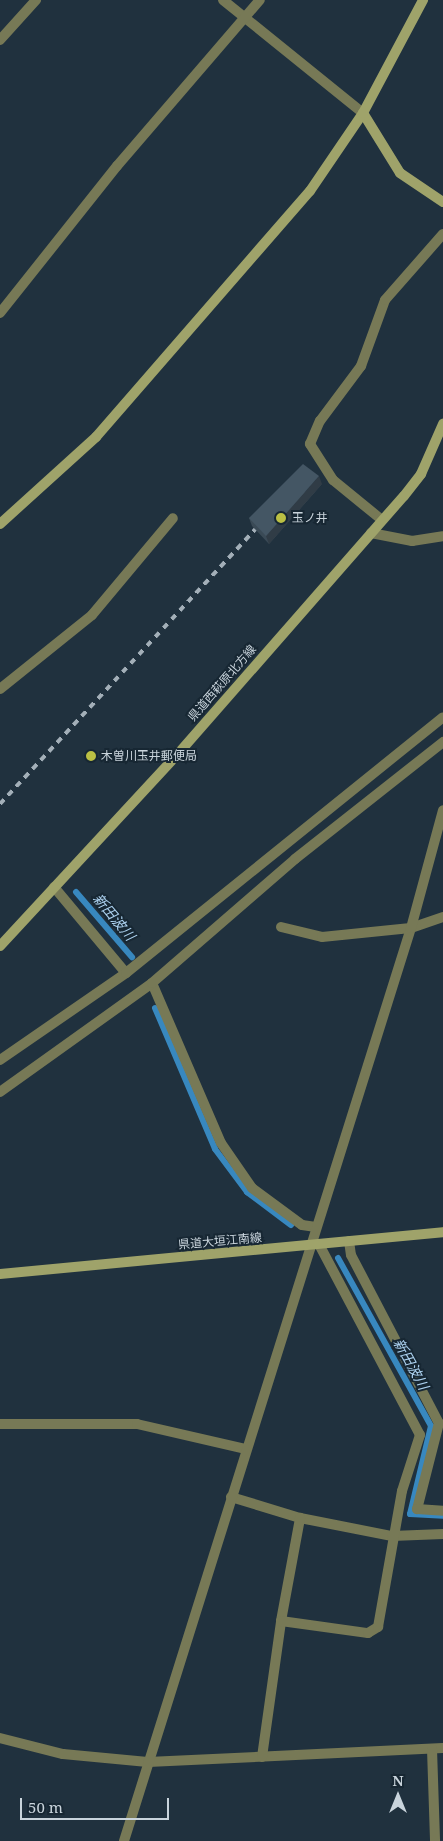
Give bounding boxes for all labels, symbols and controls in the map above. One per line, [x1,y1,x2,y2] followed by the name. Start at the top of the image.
[274,511,288,525] marker: 玉ノ井
[292,511,328,525] place label: 玉ノ井
[185,642,259,724] street label: 県道西萩原北方線
[101,749,197,763] place label: 木曽川玉井郵便局
[85,750,97,762] marker: 木曽川玉井郵便局
[90,890,138,944] water label: 新田波川
[178,1230,262,1252] street label: 県道大垣江南線
[390,1335,432,1393] water label: 新田波川
[373,1771,423,1821] north arrow
[392,1771,404,1790] text: N
[22,1788,171,1820] scale bar
[28,1797,63,1817] text: 50 m

